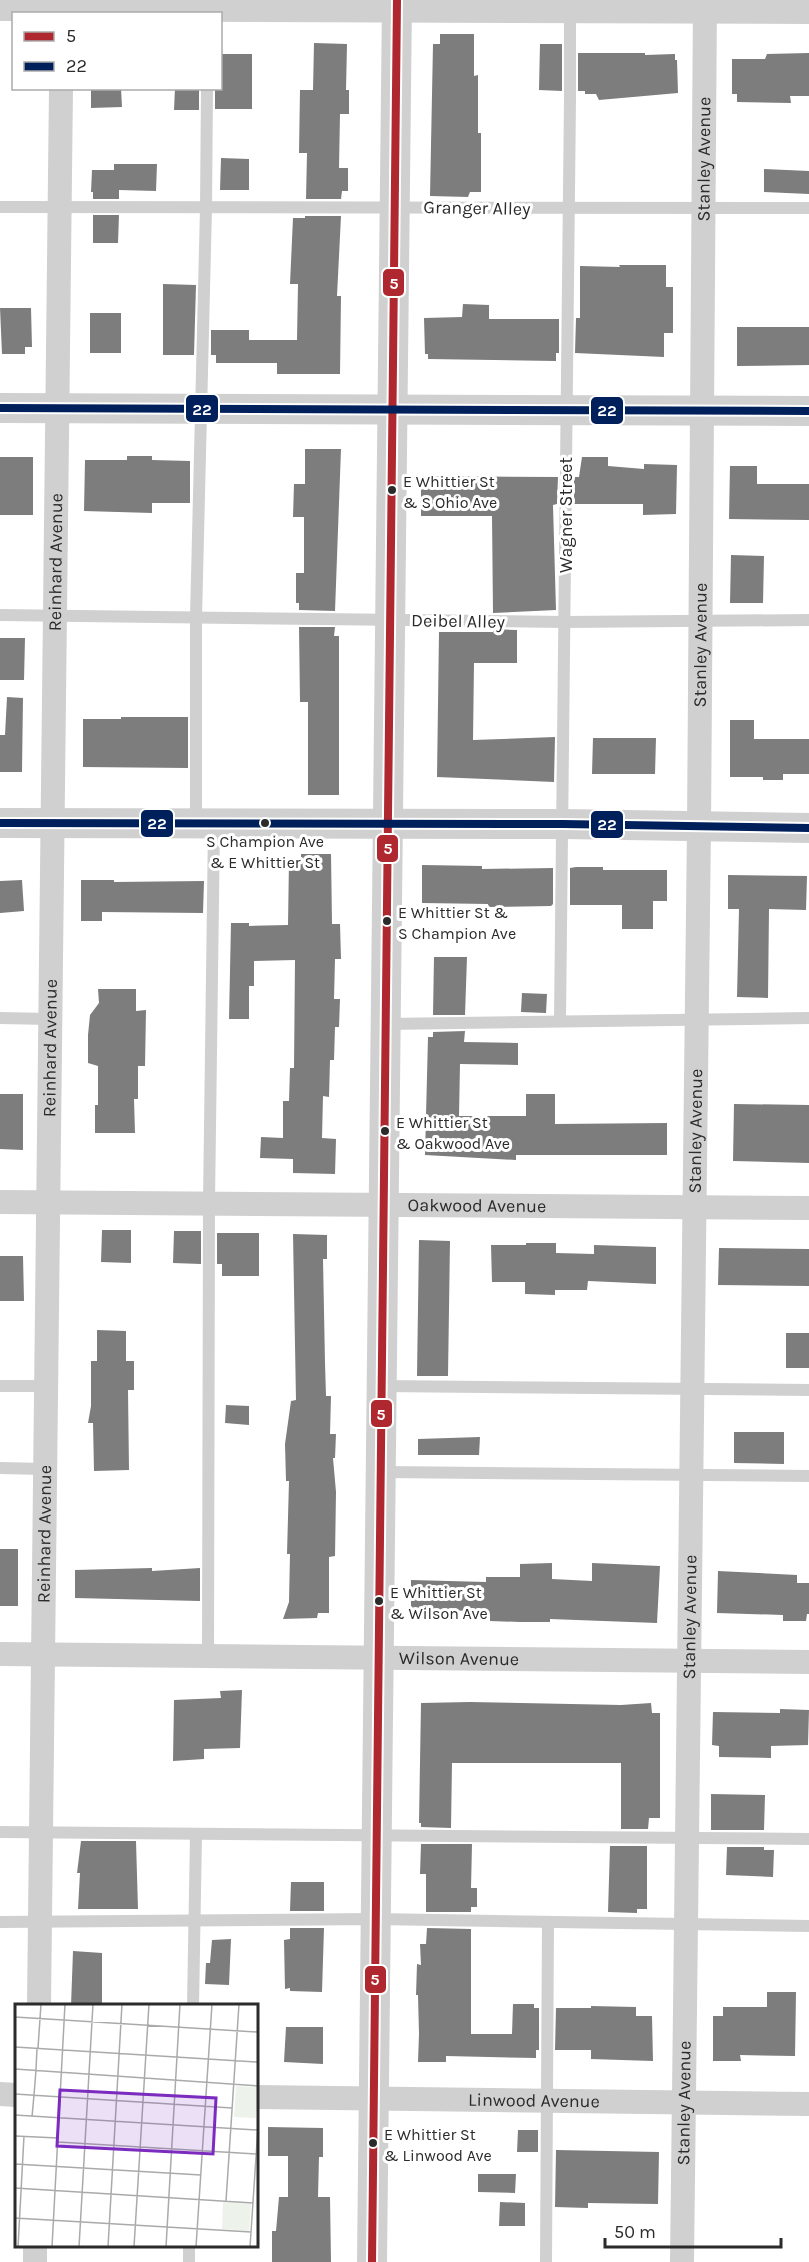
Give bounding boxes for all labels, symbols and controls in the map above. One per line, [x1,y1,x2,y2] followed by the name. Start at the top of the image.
[12,12,222,90] legend
[66,25,76,47] text: 5
[66,55,87,77] text: 22
[692,97,715,222] street label: Stanley Avenue
[423,196,531,220] street label: Granger Alley
[382,268,405,297] line badge: 5
[389,274,399,293] text: 5
[185,394,219,423] line badge: 22
[590,396,624,425] line badge: 22
[192,400,212,419] text: 22
[597,401,617,420] text: 22
[555,457,577,573] street label: Wagner Street
[403,472,497,512] place label: E Whittier St & S Ohio Ave
[386,484,398,496] marker: E Whittier St & S Ohio Ave
[44,493,67,631] street label: Reinhard Avenue
[689,583,712,708] street label: Stanley Avenue
[411,609,506,633] street label: Deibel Alley
[140,809,174,838] line badge: 22
[590,810,624,839] line badge: 22
[147,814,167,833] text: 22
[597,815,617,834] text: 22
[259,817,271,829] marker: S Champion Ave & E Whittier St
[206,832,324,872] place label: S Champion Ave & E Whittier St
[376,834,399,863] line badge: 5
[383,839,393,858] text: 5
[398,903,516,943] place label: E Whittier St & S Champion Ave
[381,915,393,927] marker: E Whittier St & S Champion Ave
[38,979,62,1117] street label: Reinhard Avenue
[684,1069,707,1194] street label: Stanley Avenue
[396,1113,510,1153] place label: E Whittier St & Oakwood Ave
[379,1125,391,1137] marker: E Whittier St & Oakwood Ave
[408,1194,546,1217] street label: Oakwood Avenue
[370,1399,393,1428] line badge: 5
[376,1405,386,1424] text: 5
[33,1465,56,1603] street label: Reinhard Avenue
[678,1555,701,1680] street label: Stanley Avenue
[390,1583,488,1623] place label: E Whittier St & Wilson Ave
[373,1595,385,1607] marker: E Whittier St & Wilson Ave
[399,1647,519,1670] street label: Wilson Avenue
[364,1965,387,1994] line badge: 5
[370,1970,380,1989] text: 5
[15,2004,258,2247] inset map
[672,2041,696,2165] street label: Stanley Avenue
[468,2089,600,2112] street label: Linwood Avenue
[384,2125,492,2165] place label: E Whittier St & Linwood Ave
[367,2137,379,2149] marker: E Whittier St & Linwood Ave
[605,2211,780,2249] scale bar
[614,2221,656,2243] text: 50 m

